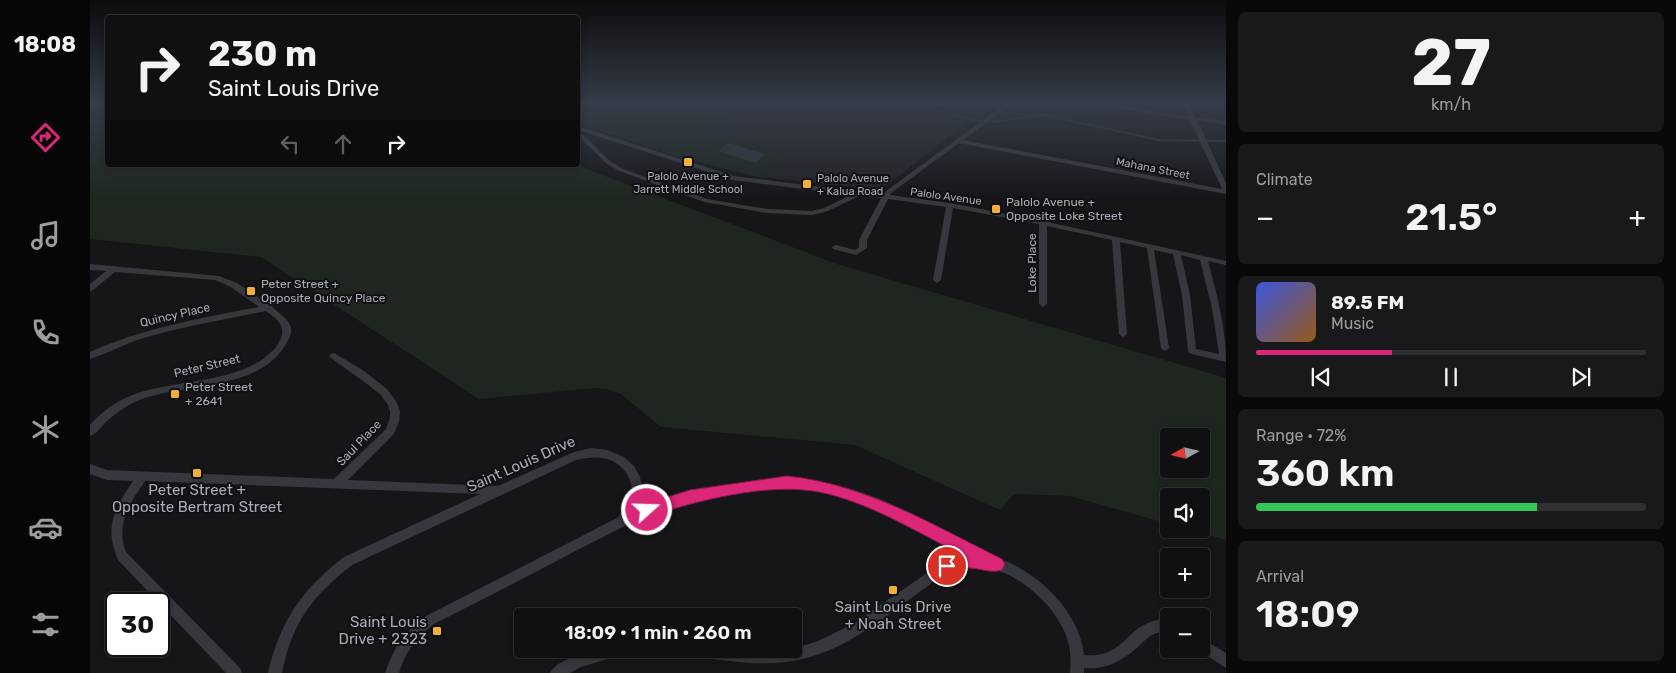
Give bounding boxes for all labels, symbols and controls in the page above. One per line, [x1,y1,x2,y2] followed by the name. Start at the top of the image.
[1411,24,1491,101] text: 27
[14,31,76,58] text: 18:08
[208,33,317,75] text: 230 m
[125,35,190,100] icon: right
[208,75,379,102] text: Saint Louis Drive
[1431,95,1471,114] text: km/h
[28,120,63,155] icon: directions
[276,130,304,158] icon: left
[329,130,357,158] icon: ahead
[382,130,410,158] icon: right
[1115,155,1192,182] street label: Mahana Street
[682,156,694,168] marker: Palolo Avenue + Jarrett Middle School
[633,170,743,196] place label: Palolo Avenue + Jarrett Middle School
[1256,170,1313,189] text: Climate
[817,172,889,198] place label: Palolo Avenue + Kalua Road
[801,178,813,190] marker: Palolo Avenue + Kalua Road
[909,185,982,208] street label: Palolo Avenue
[1405,194,1497,240] text: 21.5°
[1006,195,1123,223] place label: Palolo Avenue + Opposite Loke Street
[1256,201,1274,234] text: −
[1629,201,1646,234] text: +
[990,203,1002,215] marker: Palolo Avenue + Opposite Loke Street
[28,218,63,253] icon: music
[1025,233,1039,293] street label: Loke Place
[261,277,386,305] place label: Peter Street + Opposite Quincy Place
[245,285,257,297] marker: Peter Street + Opposite Quincy Place
[1331,291,1404,314] text: 89.5 FM
[138,300,212,330] street label: Quincy Place
[1331,314,1374,333] text: Music
[28,315,63,350] icon: phone
[172,352,242,380] street label: Peter Street
[1307,363,1335,391] icon: previous
[1437,363,1465,391] icon: pause
[1567,363,1595,391] icon: next
[185,380,253,408] place label: Peter Street + 2641
[169,388,181,400] marker: Peter Street + 2641
[28,412,63,447] icon: climate
[334,417,384,469] street label: Saul Place
[1256,426,1346,445] text: Range · 72%
[1160,428,1210,478] north arrow
[1160,428,1210,658] map controls
[464,432,578,496] street label: Saint Louis Drive
[1256,450,1395,496] text: 360 km
[191,467,203,479] marker: Peter Street + Opposite Bertram Street
[112,481,282,516] place label: Peter Street + Opposite Bertram Street
[620,483,672,535] position arrow
[1160,488,1210,538] button: sound
[28,510,63,545] icon: car
[926,545,968,587] pin
[1160,548,1210,598] button: +
[933,552,961,580] icon: arrive
[1256,567,1304,586] text: Arrival
[887,584,899,596] marker: Saint Louis Drive + Noah Street
[1256,591,1360,637] text: 18:09
[105,592,170,657] speed limit sign: 30
[835,598,951,633] place label: Saint Louis Drive + Noah Street
[28,607,63,642] icon: filters
[1160,608,1210,658] button: −
[339,613,427,648] place label: Saint Louis Drive + 2323
[564,621,752,644] text: 18:09 · 1 min · 260 m
[431,625,443,637] marker: Saint Louis Drive + 2323

